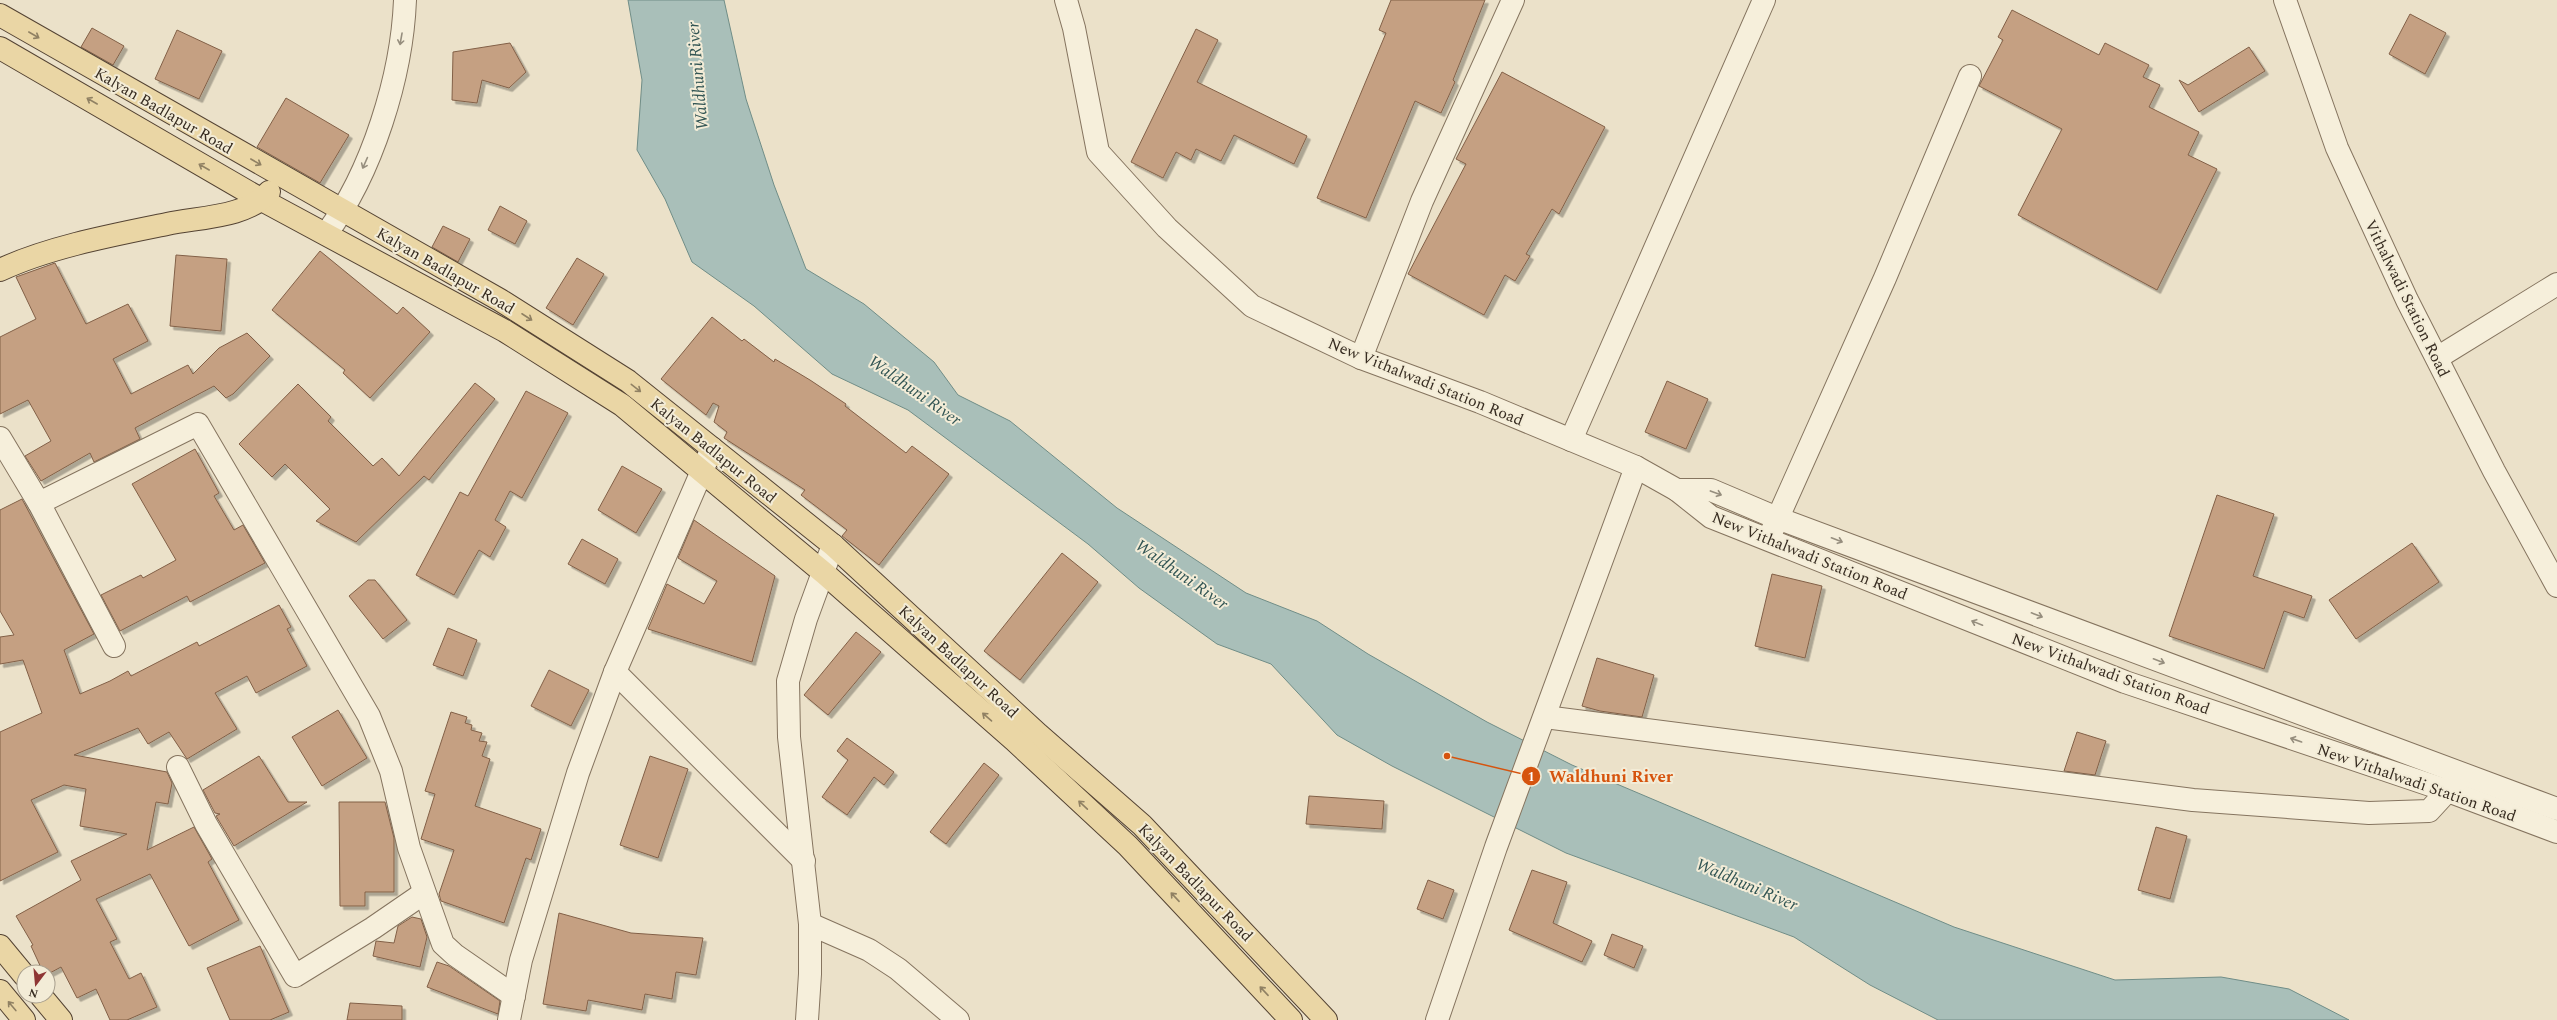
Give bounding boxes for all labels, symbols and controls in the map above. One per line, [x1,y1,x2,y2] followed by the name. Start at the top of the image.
[680,21,716,131] water label: Waldhuni River
[28,31,40,39] one-way arrow
[397,32,405,45] one-way arrow
[90,61,237,160] street label: Kalyan Badlapur Road
[86,97,98,105] one-way arrow
[360,157,368,169] one-way arrow
[250,159,262,167] one-way arrow
[198,162,210,170] one-way arrow
[2358,215,2456,381] street label: Vithalwadi Station Road
[372,221,519,320] street label: Kalyan Badlapur Road
[521,313,533,321] one-way arrow
[1324,332,1527,432] street label: New Vithalwadi Station Road
[862,349,966,433] water label: Waldhuni River
[630,383,641,392] one-way arrow
[645,392,782,509] street label: Kalyan Badlapur Road
[1709,489,1721,497] one-way arrow
[1708,506,1911,606] street label: New Vithalwadi Station Road
[1129,533,1233,617] water label: Waldhuni River
[1830,537,1842,545] one-way arrow
[893,600,1024,724] street label: Kalyan Badlapur Road
[2031,612,2043,620] one-way arrow
[1971,618,1983,626] one-way arrow
[2008,627,2213,721] street label: New Vithalwadi Station Road
[2153,657,2165,665] one-way arrow
[982,713,993,722] one-way arrow
[2290,735,2302,743] one-way arrow
[2314,738,2520,828] street label: New Vithalwadi Station Road
[1521,762,1681,791] callout: Waldhuni River
[1549,764,1674,790] text: Waldhuni River
[1528,768,1534,787] text: 1
[1079,801,1089,810] one-way arrow
[1132,818,1258,947] street label: Kalyan Badlapur Road
[1692,852,1802,918] water label: Waldhuni River
[1171,891,1180,902] one-way arrow
[16,964,56,1004] north arrow
[27,984,40,1003] text: N
[1260,986,1269,996] one-way arrow
[7,1000,16,1011] one-way arrow

